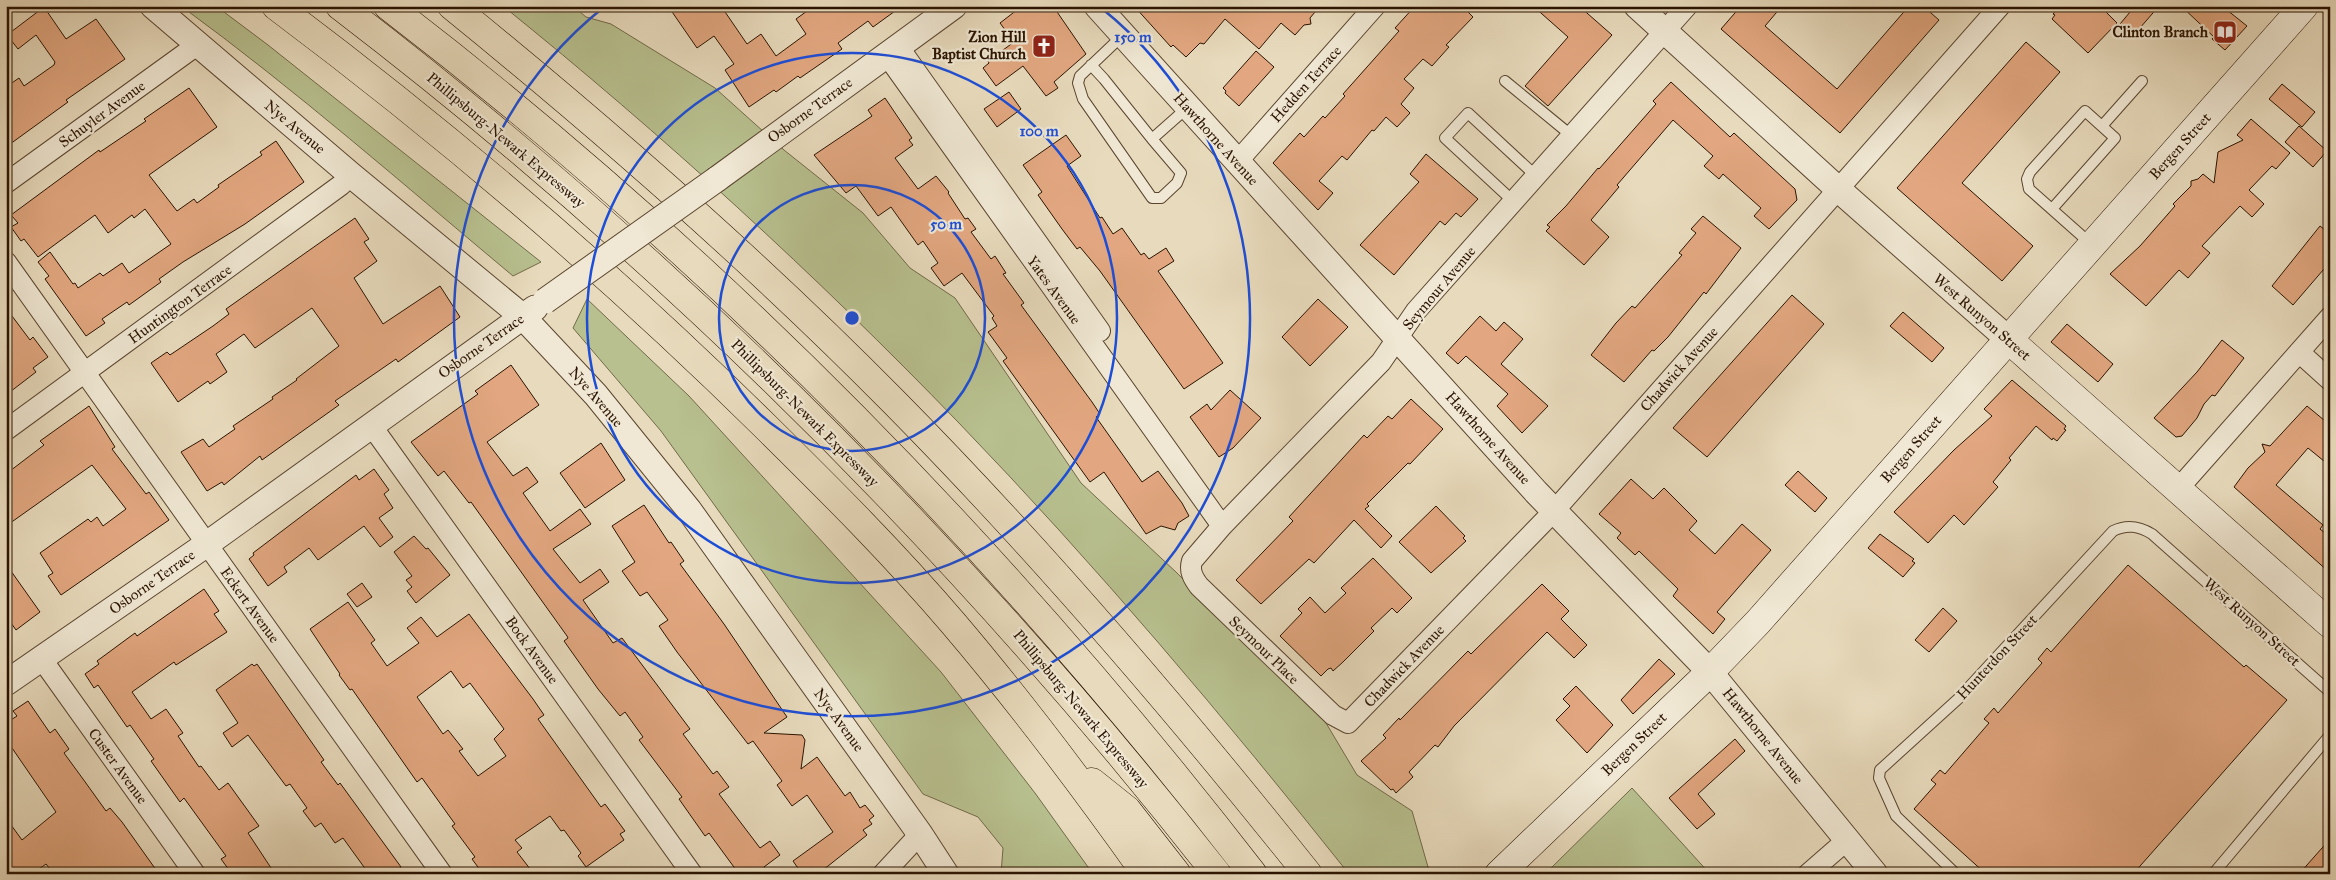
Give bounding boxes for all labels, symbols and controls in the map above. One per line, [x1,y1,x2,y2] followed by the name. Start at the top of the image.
[2212,19,2238,45] library icon: Clinton Branch
[2113,23,2209,41] place label: Clinton Branch
[932,28,1027,64] place label: Zion Hill Baptist Church
[1114,28,1152,46] text: 150 m
[1031,33,1057,59] church icon: Zion Hill Baptist Church
[1267,42,1345,126] street label: Hedden Terrace
[423,68,590,212] street label: Phillipsburg-Newark Expressway
[764,73,856,147] street label: Osborne Terrace
[55,77,149,151] street label: Schuyler Avenue
[1170,89,1262,189] street label: Hawthorne Avenue
[261,96,329,158] street label: Nye Avenue
[2145,108,2215,183] street label: Bergen Street
[1019,122,1059,140] text: 100 m
[930,215,962,233] text: 50 m
[1399,242,1479,334] street label: Seymour Avenue
[1023,252,1085,328] street label: Yates Avenue
[125,261,235,347] street label: Huntington Terrace
[1930,270,2035,365] street label: West Runyon Street
[843,309,861,327] centre of rings
[435,310,527,382] street label: Osborne Terrace
[1636,323,1722,415] street label: Chadwick Avenue
[727,335,883,491] street label: Phillipsburg-Newark Expressway
[565,363,627,431] street label: Nye Avenue
[1442,388,1534,488] street label: Hawthorne Avenue
[1877,411,1946,486] street label: Bergen Street
[106,546,198,618] street label: Osborne Terrace
[216,564,284,646] street label: Eckert Avenue
[2200,574,2304,670] street label: West Runyon Street
[1953,610,2041,703] street label: Hunterdon Street
[1225,612,1303,688] street label: Seymour Place
[501,613,563,687] street label: Bock Avenue
[1360,621,1448,711] street label: Chadwick Avenue
[1009,626,1153,793] street label: Phillipsburg-Newark Expressway
[1719,684,1807,788] street label: Hawthorne Avenue
[810,685,868,755] street label: Nye Avenue
[1598,708,1671,780] street label: Bergen Street
[85,725,151,807] street label: Custer Avenue

